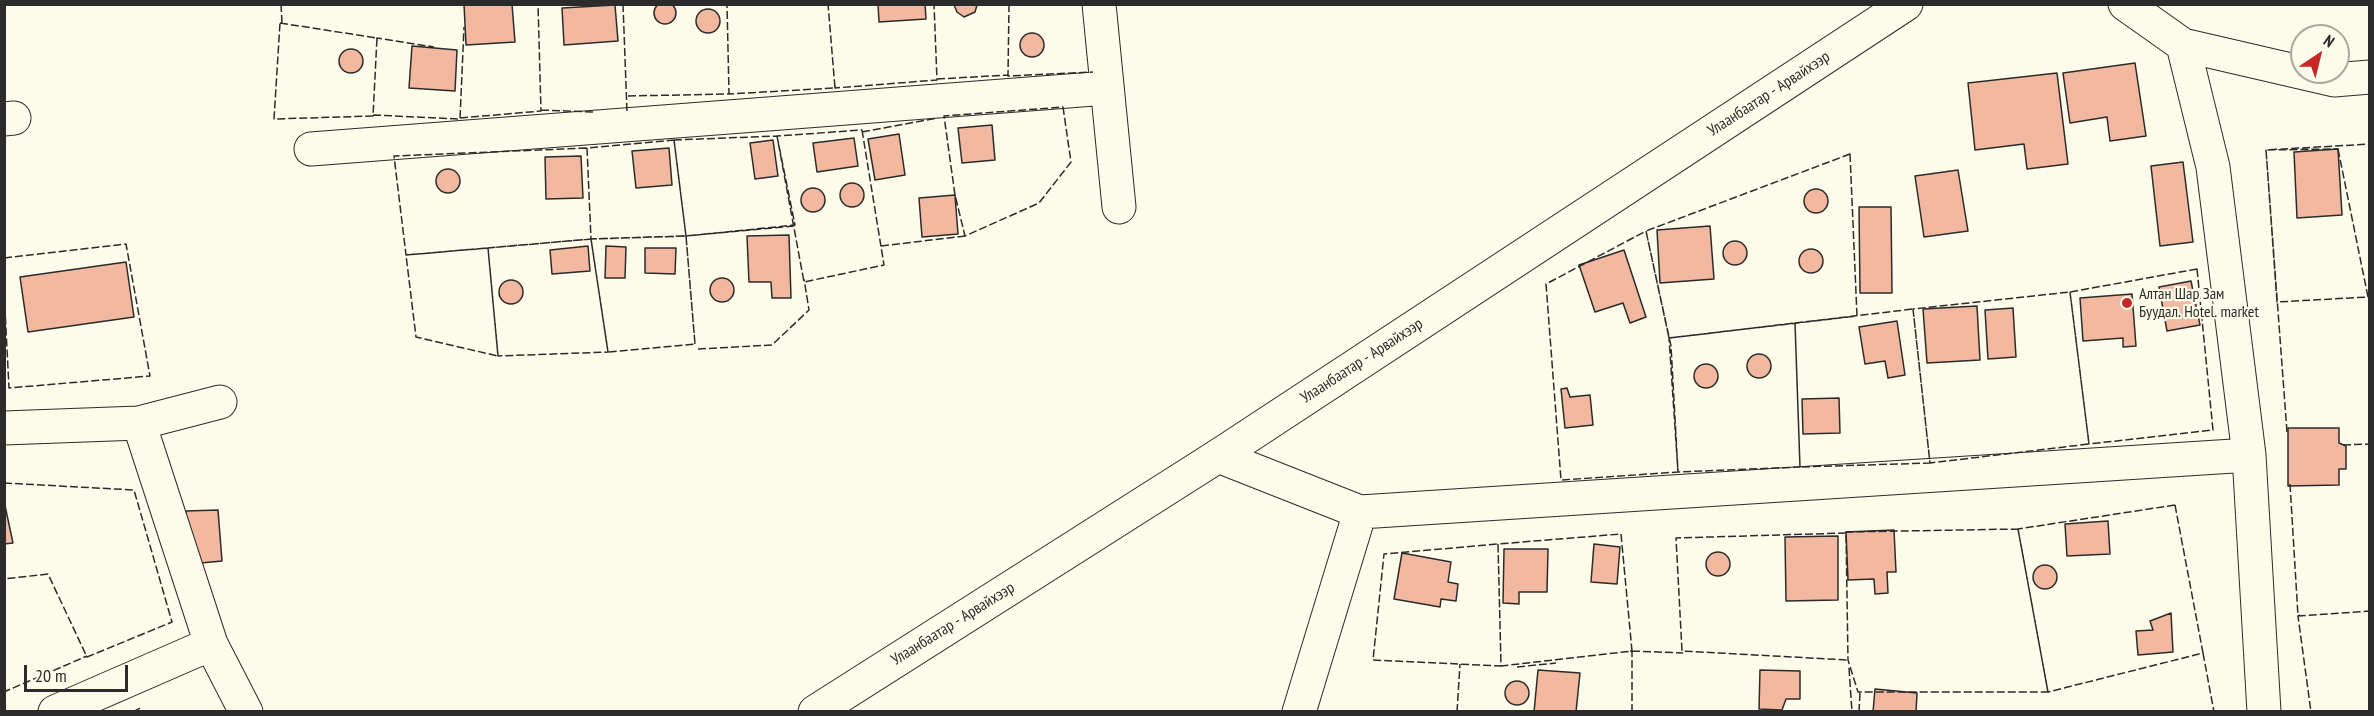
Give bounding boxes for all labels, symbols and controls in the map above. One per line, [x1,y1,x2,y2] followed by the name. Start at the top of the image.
[2290,24,2350,84] north arrow
[2320,30,2338,52] text: N
[1704,47,1834,141] street label: Улаанбаатар - Арвайхээр
[2139,284,2259,322] place label: Алтан Шар Зам Буудал. Hotel. market
[2120,296,2134,310] marker: Алтан Шар Зам Буудал. Hotel. market
[1297,314,1427,408] street label: Улаанбаатар - Арвайхээр
[888,578,1018,670] street label: Улаанбаатар - Арвайхээр
[27,653,130,691] scale bar
[35,664,67,687] text: 20 m

